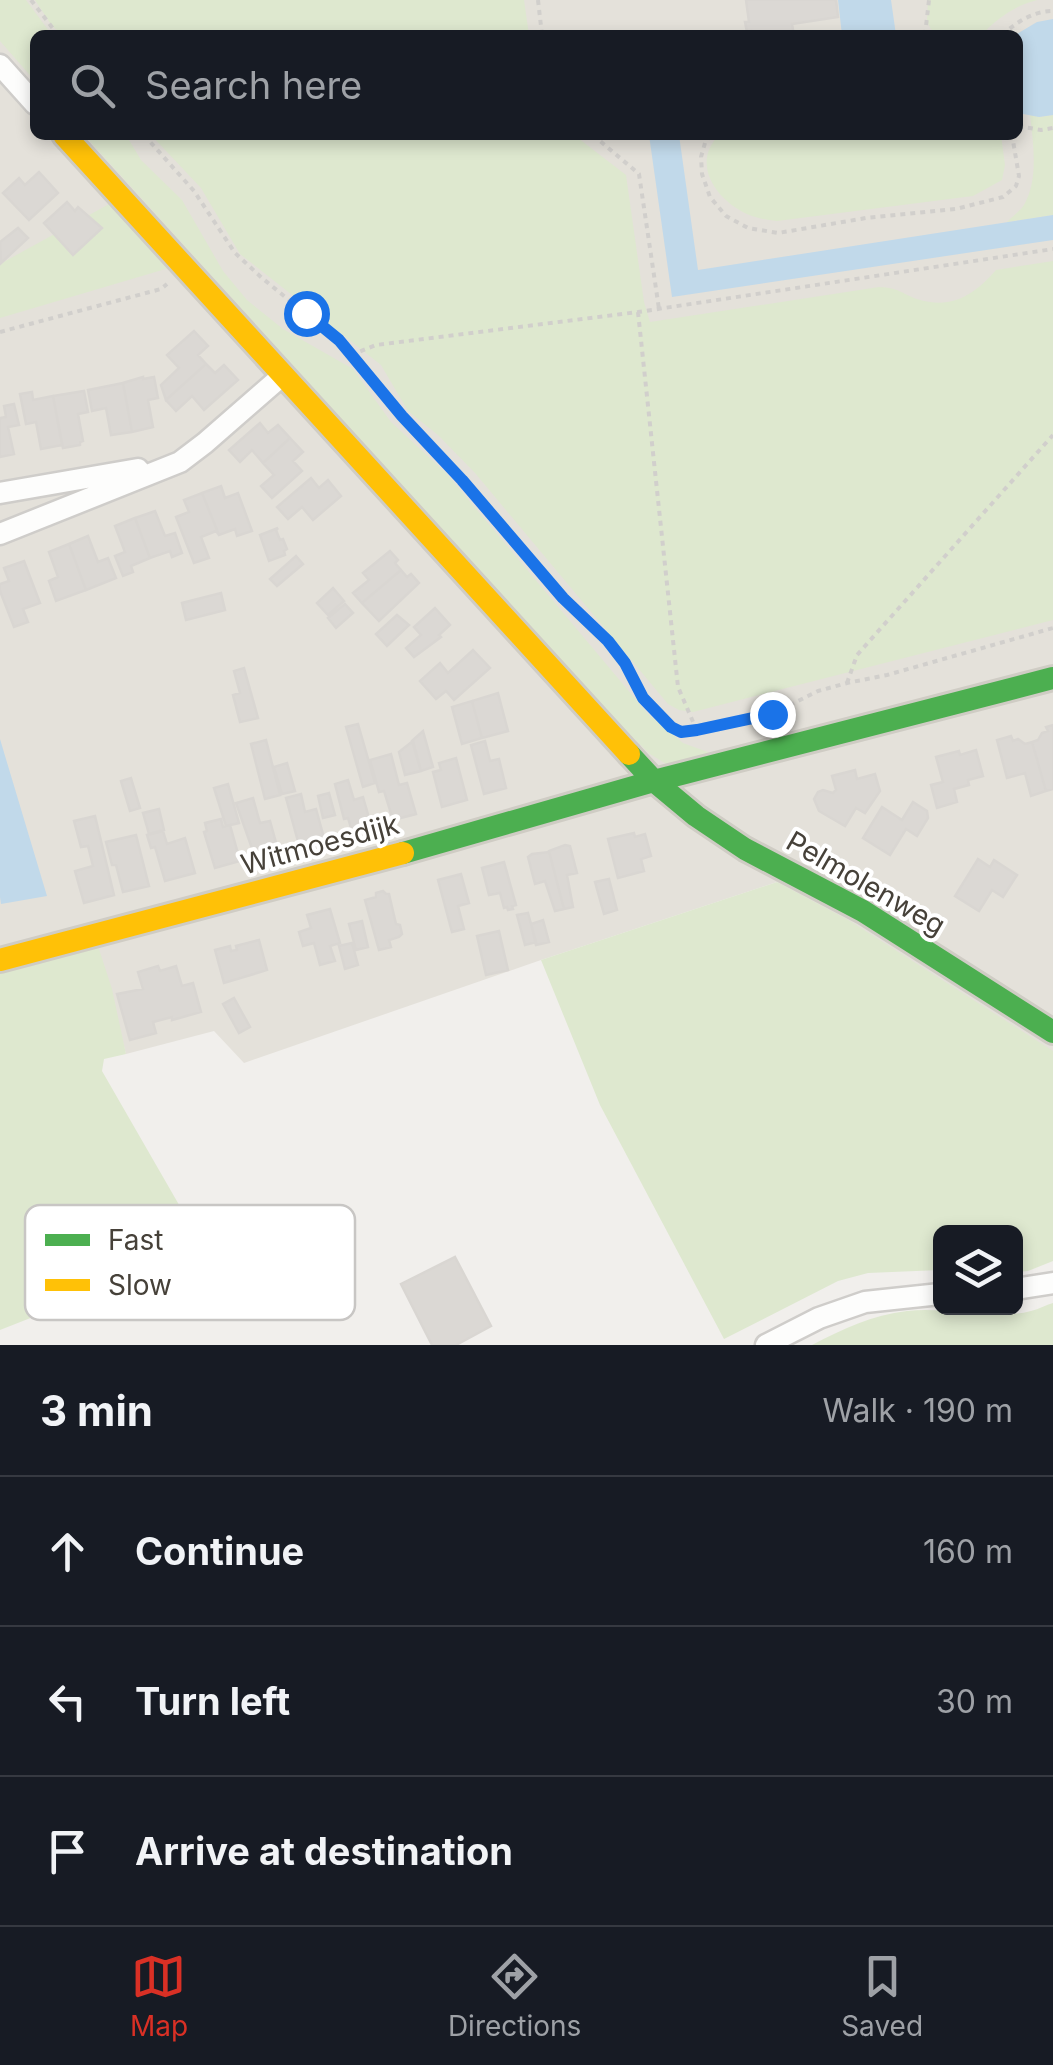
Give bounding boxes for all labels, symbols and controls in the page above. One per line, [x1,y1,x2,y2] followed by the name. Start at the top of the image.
[30,30,1023,140] search box
[65,58,120,113] icon: search
[145,62,362,108] text: Search here
[284,291,330,337] route start
[750,692,796,738] route end
[237,807,403,881] street label: Witmoesdijk
[781,824,951,942] street label: Pelmolenweg
[25,1205,355,1320] legend
[108,1223,164,1257] text: Fast
[933,1225,1023,1315] map controls
[933,1225,1023,1315] button: layers
[108,1268,172,1302] text: Slow
[40,1385,153,1436] text: 3 min
[823,1391,1013,1430] text: Walk · 190 m
[40,1524,95,1579] icon: ahead
[135,1528,304,1574] text: Continue
[923,1532,1013,1571] text: 160 m
[40,1674,95,1729] icon: left
[135,1678,290,1724] text: Turn left
[936,1682,1013,1721] text: 30 m
[40,1824,95,1879] icon: arrive
[135,1828,513,1874] text: Arrive at destination
[130,1949,188,2043] tab: Map
[448,1949,581,2043] tab: Directions
[841,1949,923,2043] tab: Saved

